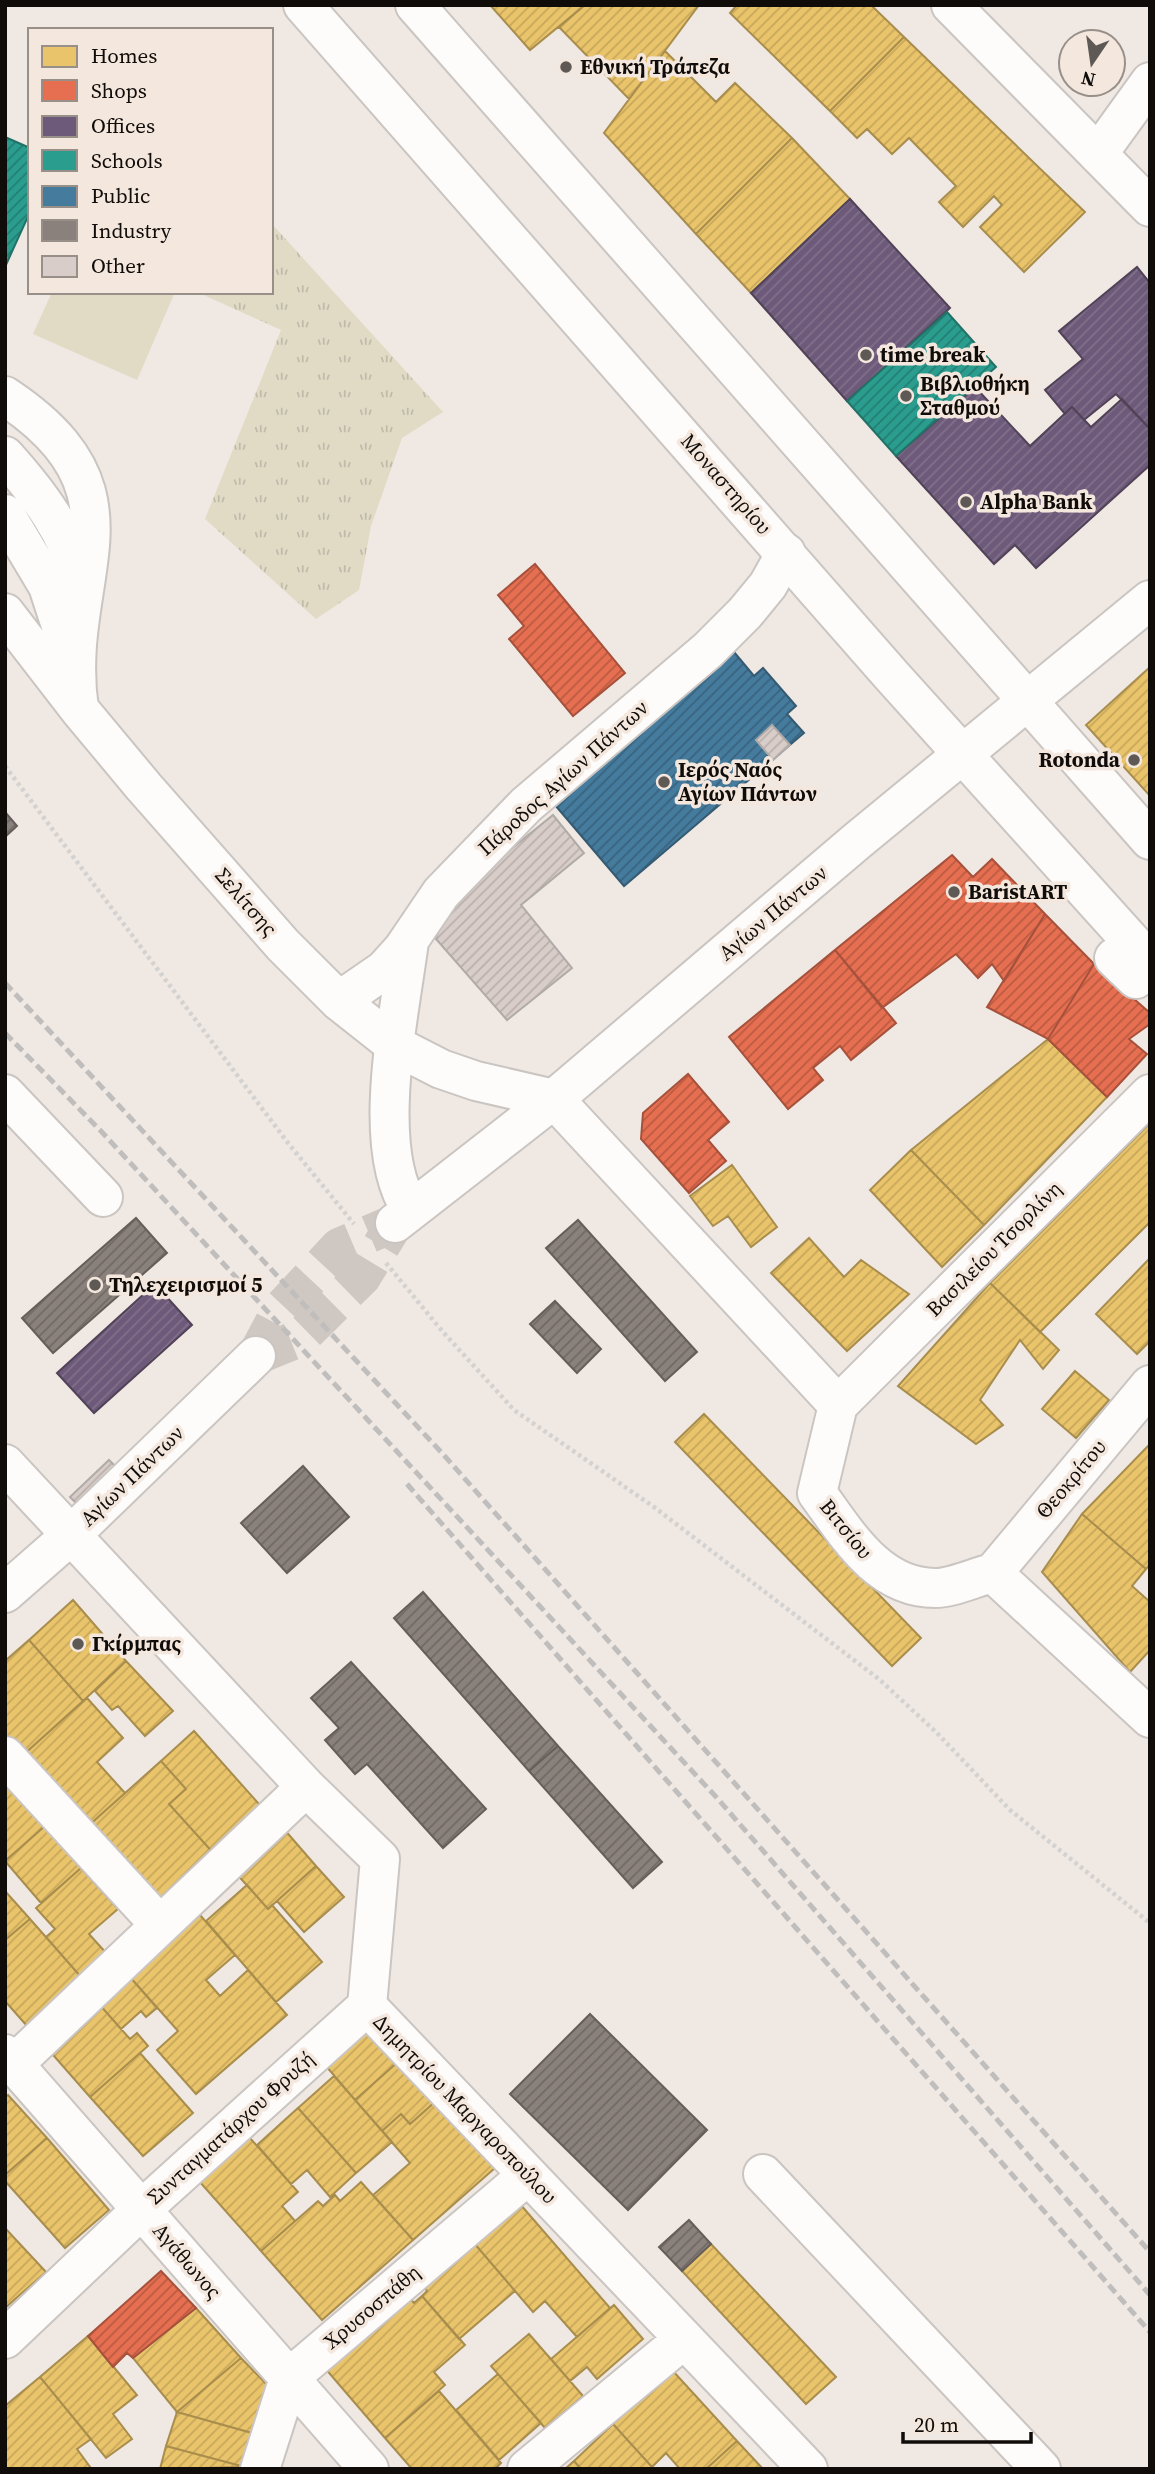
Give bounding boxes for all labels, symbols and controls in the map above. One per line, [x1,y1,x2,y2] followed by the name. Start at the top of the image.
[28,28,273,294] legend
[1057,28,1127,98] north arrow
[91,41,157,70] text: Homes
[580,52,731,81] place label: Εθνική Τράπεζα
[558,59,574,75] marker: Εθνική Τράπεζα
[1078,65,1098,94] text: N
[91,76,147,105] text: Shops
[91,111,155,140] text: Offices
[91,146,163,175] text: Schools
[91,181,150,210] text: Public
[91,216,171,245] text: Industry
[91,251,145,280] text: Other
[880,340,986,369] place label: time break
[858,347,874,363] marker: time break
[920,369,1030,422] place label: Βιβλιοθήκη Σταθμού
[898,388,914,404] marker: Βιβλιοθήκη Σταθμού
[674,427,778,540] street label: Μοναστηρίου
[980,487,1093,516] place label: Alpha Bank
[958,494,974,510] marker: Alpha Bank
[471,693,654,862] street label: Πάροδος Αγίων Πάντων
[1039,745,1121,774] place label: Rotonda
[1126,752,1142,768] marker: Rotonda
[678,755,817,808] place label: Ιερός Ναός Αγίων Πάντων
[656,774,672,790] marker: Ιερός Ναός Αγίων Πάντων
[712,858,833,967] street label: Αγίων Πάντων
[209,861,284,942] street label: Σελίτσης
[968,877,1067,906] place label: BaristART
[946,884,962,900] marker: BaristART
[919,1174,1068,1323] street label: Βασιλείου Τσορλίνη
[109,1270,262,1299] place label: Τηλεχειρισμοί 5
[87,1277,103,1293] marker: Τηλεχειρισμοί 5
[73,1419,190,1533] street label: Αγίων Πάντων
[1029,1433,1112,1524] street label: Θεοκρίτου
[813,1493,879,1565] street label: Βιτσίου
[92,1629,182,1658] place label: Γκίρμπας
[70,1636,86,1652] marker: Γκίρμπας
[367,2007,564,2210] street label: Δημητρίου Μαργαροπούλου
[141,2045,321,2211] street label: Συνταγματάρχου Φρυζή
[146,2217,228,2305] street label: Αγάθωνος
[317,2258,426,2356] street label: Χρυσοσπάθη
[903,2400,1031,2444] scale bar
[914,2410,959,2439] text: 20 m

